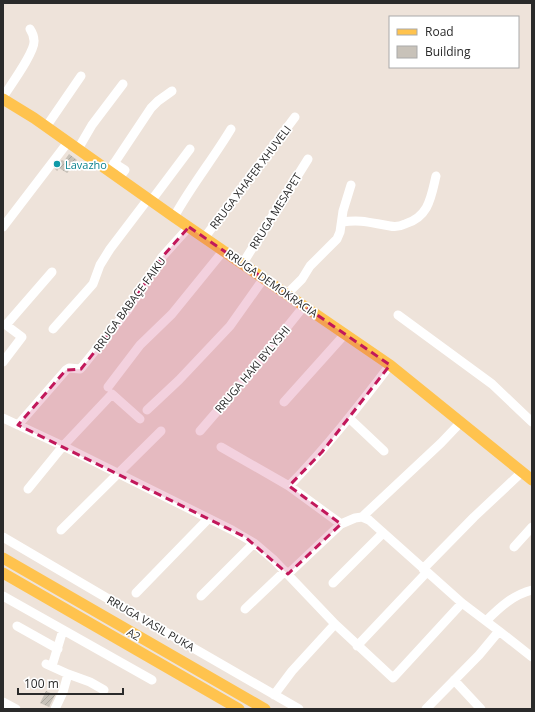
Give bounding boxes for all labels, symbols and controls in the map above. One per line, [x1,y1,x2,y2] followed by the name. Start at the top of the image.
[389,16,519,68] legend
[425,23,454,40] text: Road
[425,43,471,60] text: Building
[206,122,294,232] street label: RRUGA XHAFER XHUVELI
[65,157,107,172] place label: Lavazho
[52,159,62,169] marker: Lavazho
[246,170,304,252] street label: RRUGA MESAPET
[223,245,321,321] street label: RRUGA DEMOKRACIA
[89,254,169,354] street label: RRUGA BABAÇE FAIKU
[211,322,293,416] street label: RRUGA HAKI BYLYSHI
[104,592,198,654] street label: RRUGA VASIL PUKA
[125,624,143,644] street label: A2
[18,670,123,696] scale bar
[24,675,59,692] text: 100 m

